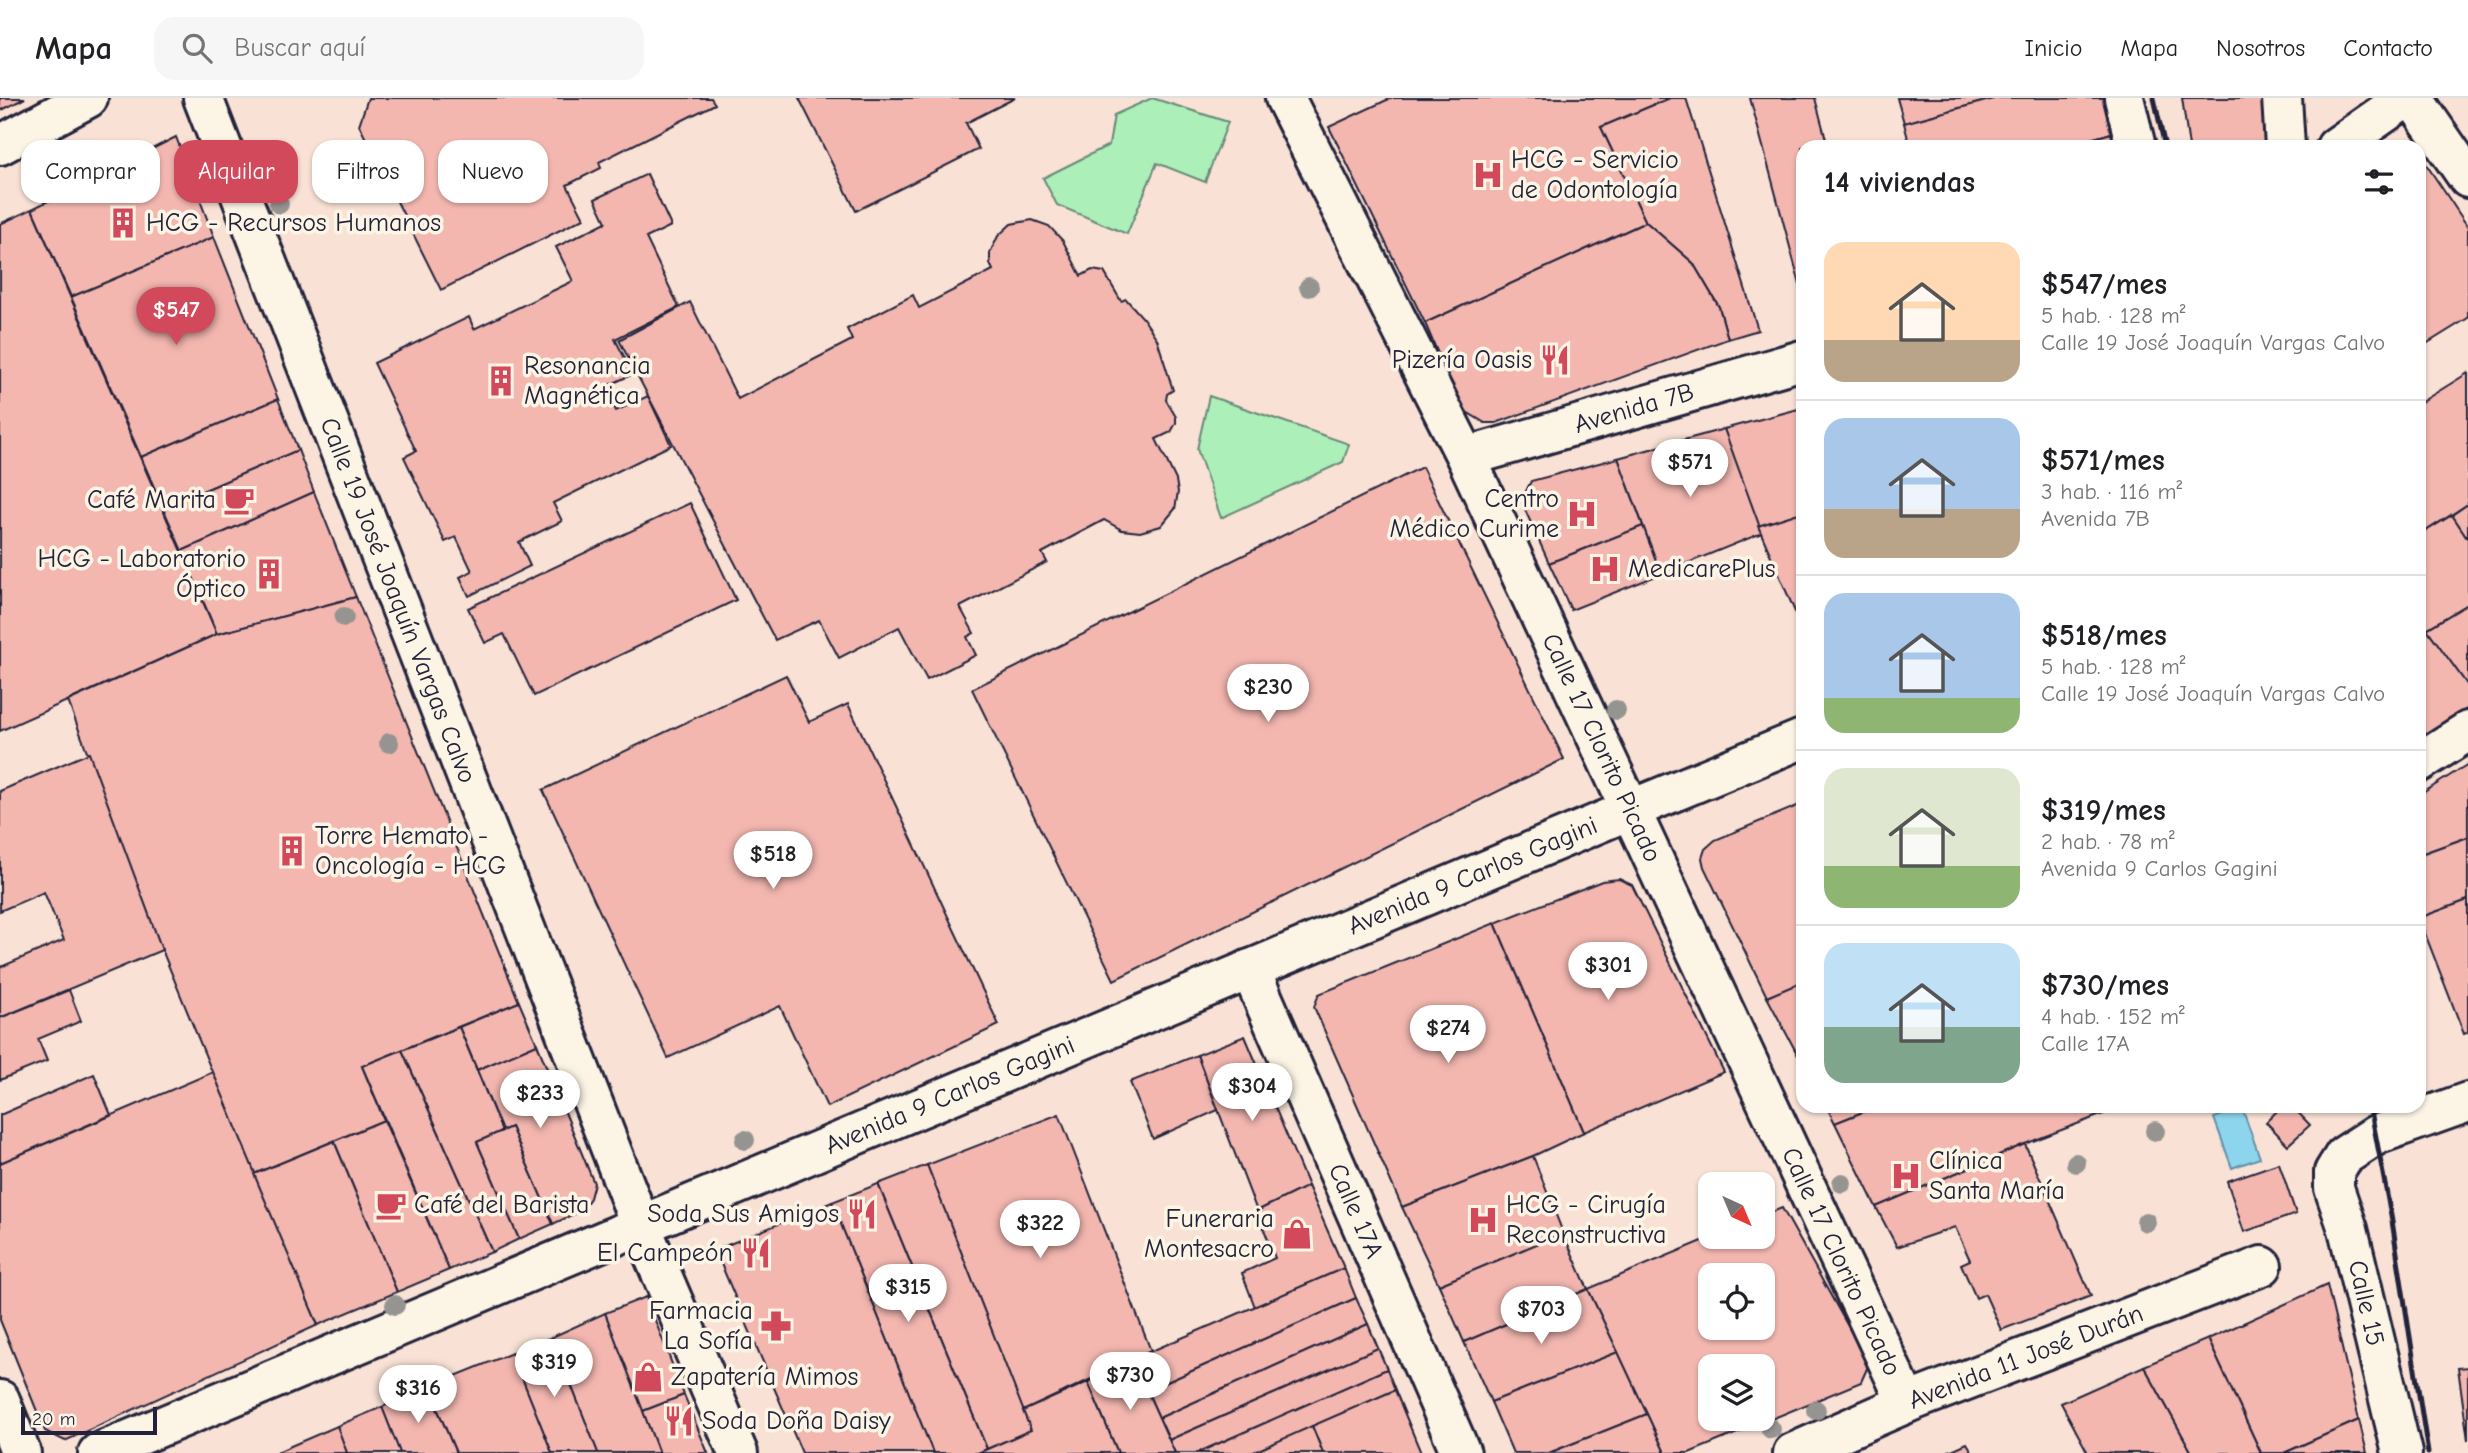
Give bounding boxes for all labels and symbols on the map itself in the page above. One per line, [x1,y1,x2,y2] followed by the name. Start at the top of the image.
[1511,145,1679,205] place label: HCG - Servicio de Odontología
[1471,158,1505,192] hospital icon: HCG - Servicio de Odontología
[106,206,140,240] building icon: HCG - Recursos Humanos
[146,208,441,238] place label: HCG - Recursos Humanos
[135,288,217,347] pin: $547
[1538,343,1572,377] restaurant icon: Pizería Oasis
[1392,345,1532,375] place label: Pizería Oasis
[524,351,651,411] place label: Resonancia Magnética
[484,364,518,398] building icon: Resonancia Magnética
[1571,377,1697,440] street label: Avenida 7B
[314,414,482,787] street label: Calle 19 José Joaquín Vargas Calvo
[1649,440,1731,499] pin: $571
[222,483,256,517] cafe icon: Café Marita
[1390,484,1559,544] place label: Centro Médico Curime
[87,485,216,515] place label: Café Marita
[1565,497,1599,531] hospital icon: Centro Médico Curime
[38,544,246,604] place label: HCG - Laboratorio Óptico
[1588,552,1622,586] hospital icon: MedicarePlus
[1628,554,1776,584] place label: MedicarePlus
[252,557,286,591] building icon: HCG - Laboratorio Óptico
[1535,629,1668,867] street label: Calle 17 Clorito Picado
[1227,664,1309,724] pin: $230
[1344,810,1602,941] street label: Avenida 9 Carlos Gagini
[315,821,506,881] place label: Torre Hemato - Oncología - HCG
[732,832,814,891] pin: $518
[275,834,309,868] building icon: Torre Hemato - Oncología - HCG
[1567,942,1649,1002] pin: $301
[1407,1006,1489,1065] pin: $274
[821,1030,1079,1161] street label: Avenida 9 Carlos Gagini
[1211,1063,1293,1123] pin: $304
[499,1070,581,1130] pin: $233
[1775,1143,1907,1381] street label: Calle 17 Clorito Picado
[1929,1146,2065,1206] place label: Clínica Santa María
[1322,1159,1389,1263] street label: Calle 17A
[1889,1159,1923,1193] hospital icon: Clínica Santa María
[1698,1172,1774,1250] north arrow
[374,1188,408,1222] cafe icon: Café del Barista
[414,1190,589,1220] place label: Café del Barista
[1506,1190,1666,1250] place label: HCG - Cirugía Reconstructiva
[845,1197,879,1231] restaurant icon: Soda Sus Amigos
[647,1199,839,1229] place label: Soda Sus Amigos
[999,1200,1081,1260] pin: $322
[1466,1203,1500,1237] hospital icon: HCG - Cirugía Reconstructiva
[1144,1204,1274,1264] place label: Funeraria Montesacro
[1280,1217,1314,1251] shop icon: Funeraria Montesacro
[739,1236,773,1270] restaurant icon: El Campeón
[597,1238,733,1268] place label: El Campeón
[2342,1257,2390,1349] street label: Calle 15
[867,1264,949,1324] pin: $315
[1500,1286,1582,1346] pin: $703
[649,1296,753,1356] place label: Farmacia La Sofía
[1904,1298,2147,1416] street label: Avenida 11 José Durán
[759,1309,793,1343] pharmacy icon: Farmacia La Sofía
[513,1340,595,1399] pin: $319
[1089,1352,1171,1412] pin: $730
[631,1360,665,1394] shop icon: Zapatería Mimos
[671,1362,858,1392] place label: Zapatería Mimos
[377,1366,459,1425] pin: $316
[21,1404,158,1436] scale bar
[662,1404,696,1438] restaurant icon: Soda Doña Daisy
[702,1406,891,1436] place label: Soda Doña Daisy

